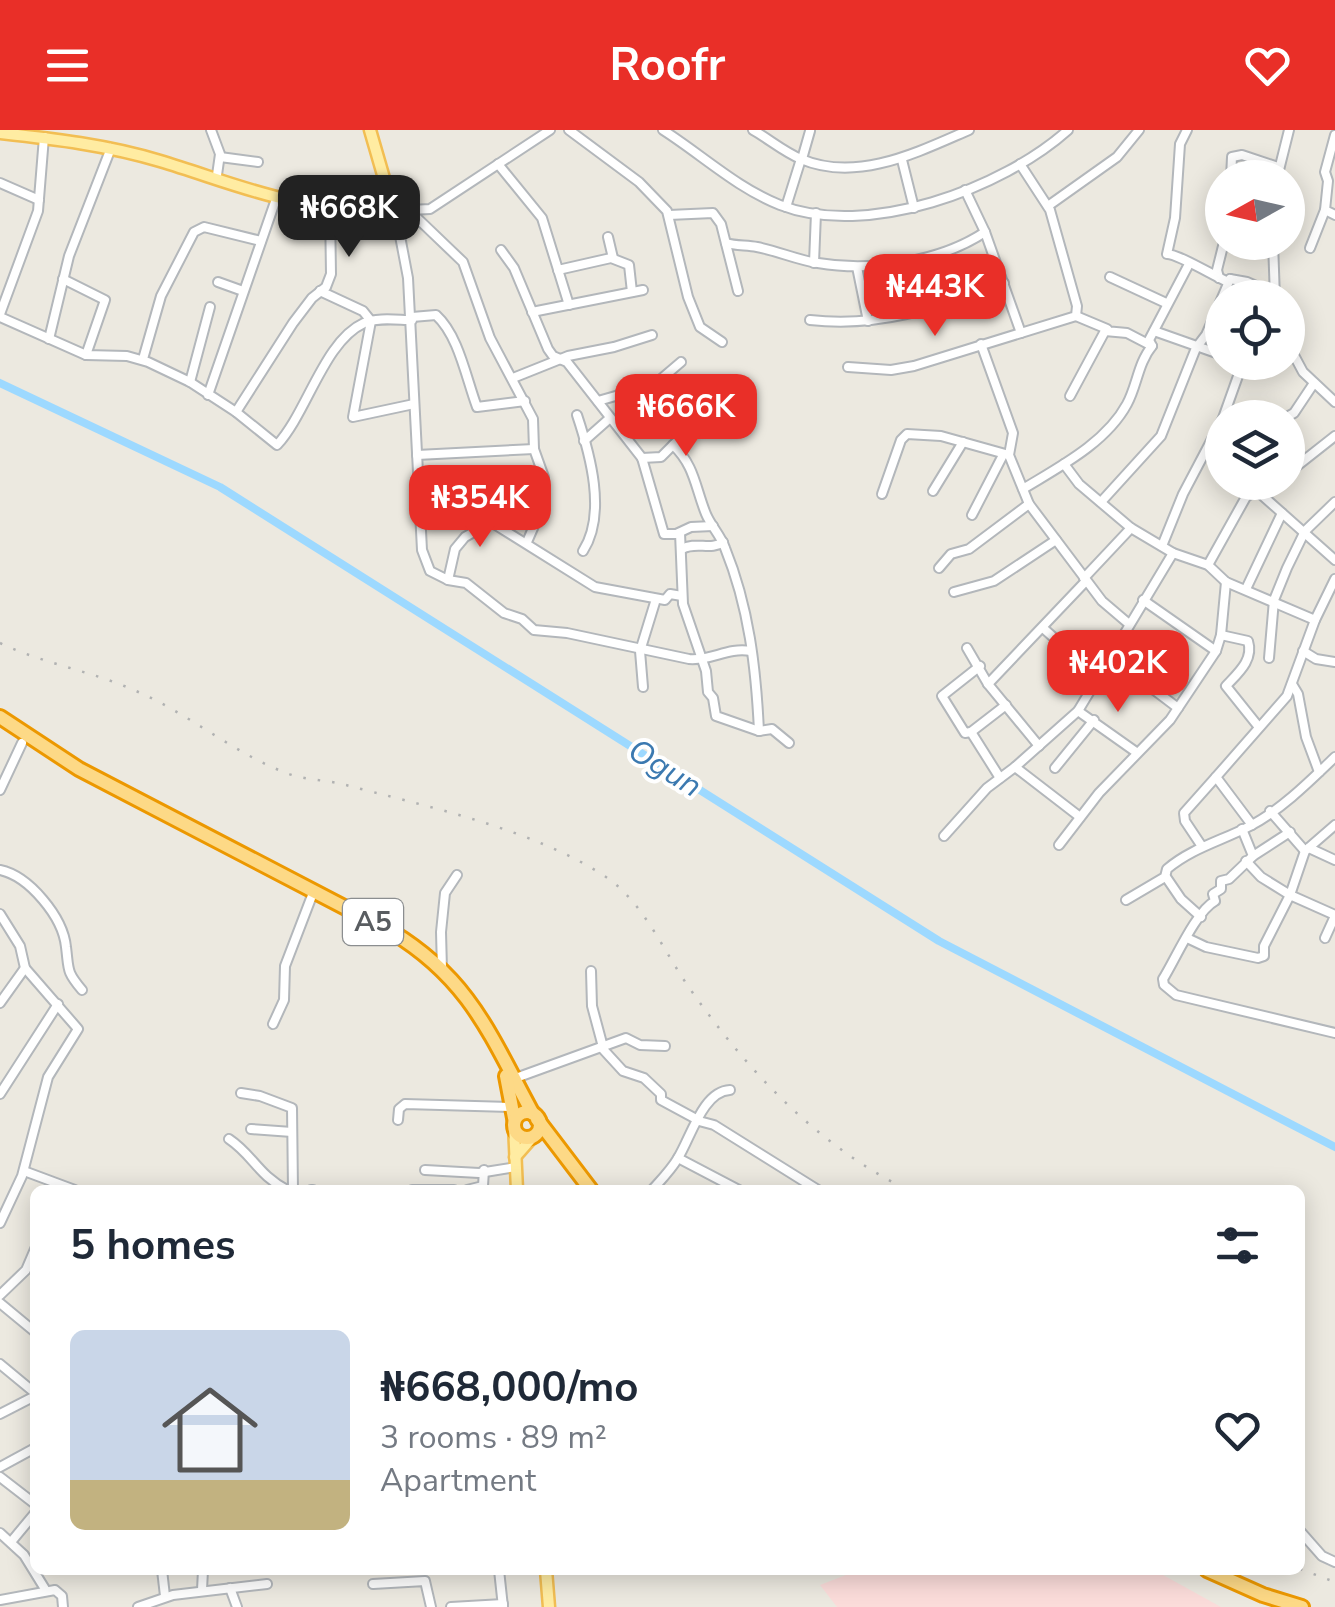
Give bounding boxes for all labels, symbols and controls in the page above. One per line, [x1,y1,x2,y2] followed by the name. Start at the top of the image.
[610,35,725,96] text: Roofr
[40,38,95,93] icon: menu
[1240,38,1295,93] icon: heart
[1205,160,1305,260] north arrow
[1205,160,1305,500] map controls
[279,175,419,260] pin: ₦668K
[300,186,398,229] text: ₦668K
[865,254,1005,339] pin: ₦443K
[886,265,984,308] text: ₦443K
[1205,280,1305,380] button: locate
[616,374,756,459] pin: ₦666K
[637,385,735,428] text: ₦666K
[1205,400,1305,500] button: layers
[410,465,550,550] pin: ₦354K
[431,476,529,519] text: ₦354K
[1048,630,1188,715] pin: ₦402K
[1069,641,1167,684] text: ₦402K
[620,729,710,807] water label: Ogun
[343,899,403,945] road number: A5
[70,1217,235,1274] text: 5 homes
[1210,1218,1265,1273] icon: filters
[380,1359,638,1416] text: ₦668,000/mo
[150,1370,270,1490] icon: home
[1210,1403,1265,1458] icon: heart
[380,1416,607,1459] text: 3 rooms · 89 m²
[380,1459,536,1502] text: Apartment

